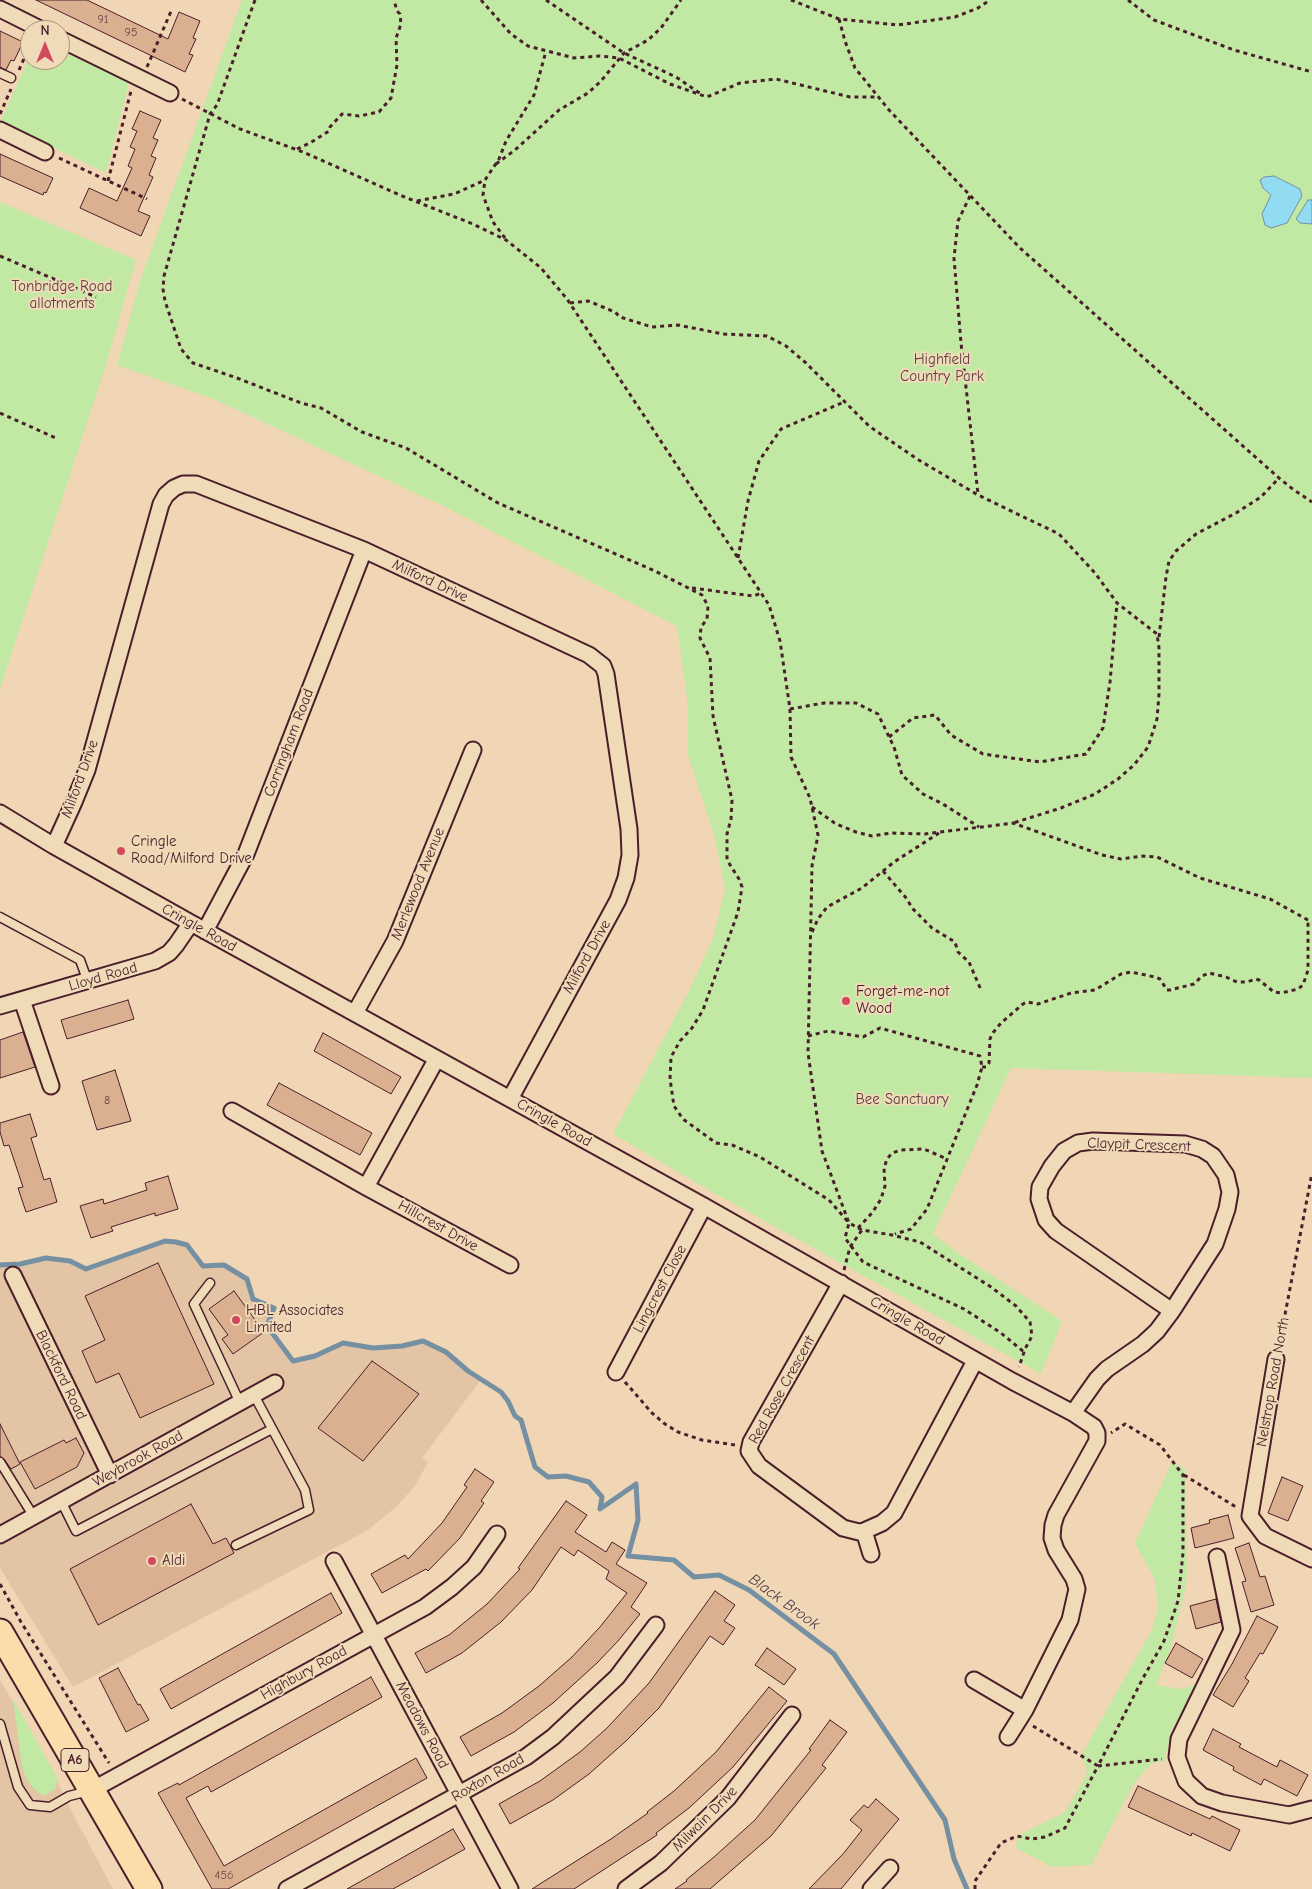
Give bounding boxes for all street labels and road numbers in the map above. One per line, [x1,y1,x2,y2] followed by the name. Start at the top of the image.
[389,556,471,606] street label: Milford Drive
[260,686,318,800] street label: Corringham Road
[58,737,102,821] street label: Milford Drive
[387,825,449,943] street label: Merlewood Avenue
[158,900,240,956] street label: Cringle Road
[559,917,615,997] street label: Milford Drive
[67,959,139,995] street label: Lloyd Road
[513,1095,595,1151] street label: Cringle Road
[1087,1134,1191,1156] street label: Claypit Crescent
[395,1197,481,1255] street label: Hillcrest Drive
[629,1242,691,1336] street label: Lingcrest Close
[867,1292,947,1350] street label: Cringle Road
[1253,1316,1293,1448] street label: Nelstrop Road North
[32,1327,90,1423] street label: Blackford Road
[745,1333,819,1447] street label: Red Rose Crescent
[90,1427,186,1491] street label: Weybrook Road
[258,1642,350,1704] street label: Highbury Road
[391,1678,453,1772] street label: Meadows Road
[61,1748,89,1772] road number: A6
[448,1750,528,1806] street label: Roxton Road
[669,1783,741,1855] street label: Milwain Drive

